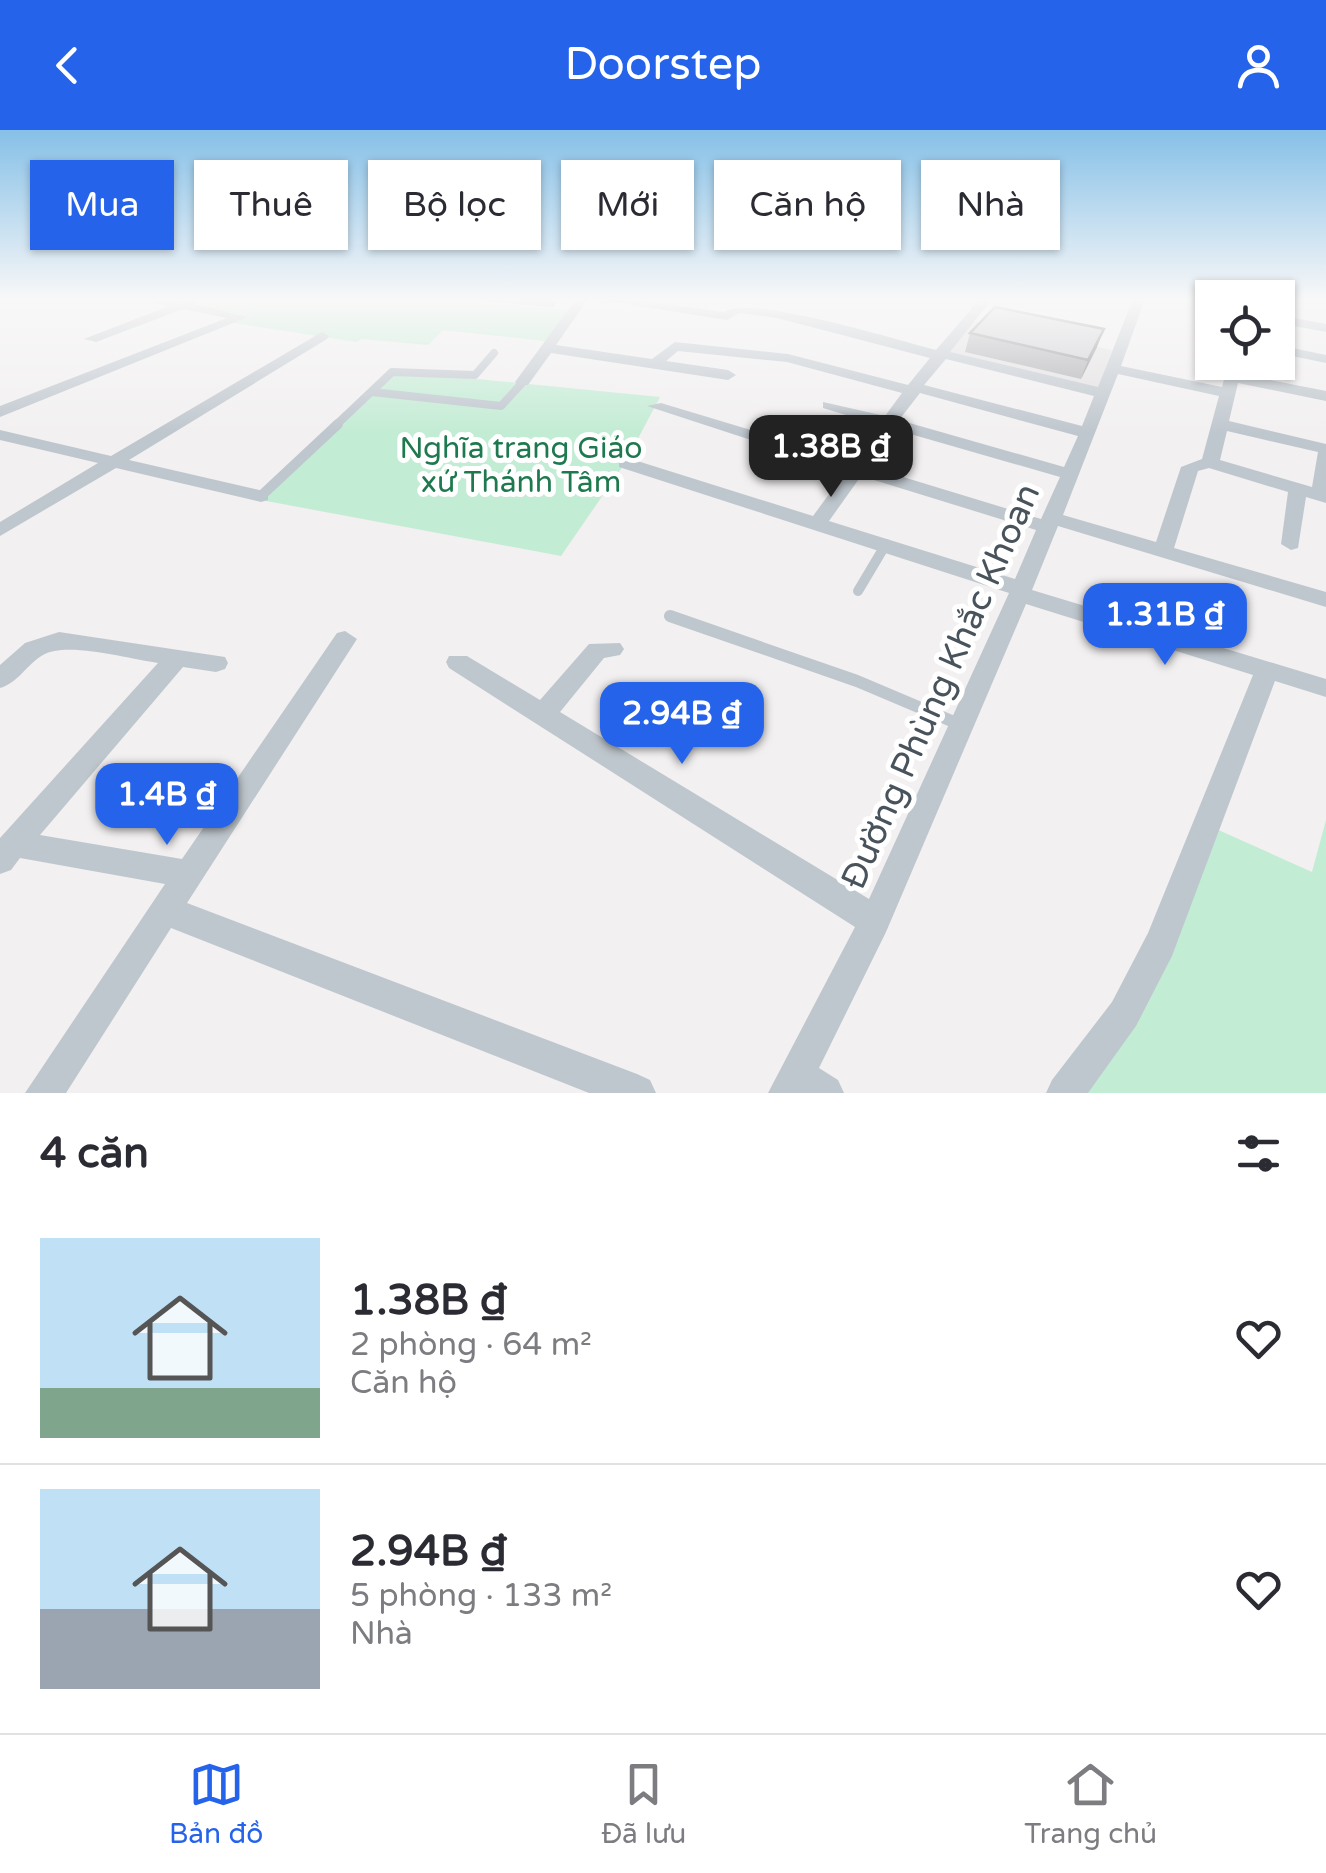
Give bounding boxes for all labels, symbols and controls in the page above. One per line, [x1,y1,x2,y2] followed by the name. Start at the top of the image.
[40,38,95,93] icon: back
[564,38,762,92] text: Doorstep
[1231,38,1286,93] icon: person
[30,160,174,250] chip: Mua
[194,160,348,250] chip: Thuê
[368,160,541,250] chip: Bộ lọc
[561,160,694,250] chip: Mới
[714,160,901,250] chip: Căn hộ
[921,160,1060,250] chip: Nhà
[1195,280,1295,380] map controls
[1195,280,1295,380] button: locate
[739,415,923,500] pin: 1.38B ₫
[771,428,891,466] text: 1.38B ₫
[399,430,643,501] park label: Nghĩa trang Giáo xứ Thánh Tâm
[832,477,1049,896] street label: Đường Phùng Khắc Khoan
[1073,583,1257,668] pin: 1.31B ₫
[1105,596,1225,634] text: 1.31B ₫
[590,682,774,767] pin: 2.94B ₫
[622,695,742,733] text: 2.94B ₫
[86,763,248,848] pin: 1.4B ₫
[117,776,217,814] text: 1.4B ₫
[1231,1126,1286,1181] icon: filters
[40,1128,149,1179] text: 4 căn
[350,1275,508,1326] text: 1.38B ₫
[120,1278,240,1398] icon: home
[1231,1311,1286,1366] icon: heart
[350,1326,592,1364] text: 2 phòng · 64 m²
[350,1364,457,1402] text: Căn hộ
[350,1526,508,1577] text: 2.94B ₫
[120,1529,240,1649] icon: home
[1231,1562,1286,1617] icon: heart
[350,1577,612,1615] text: 5 phòng · 133 m²
[350,1615,413,1653] text: Nhà
[169,1757,263,1851] tab: Bản đồ
[601,1757,686,1851] tab: Đã lưu
[1024,1757,1157,1851] tab: Trang chủ

